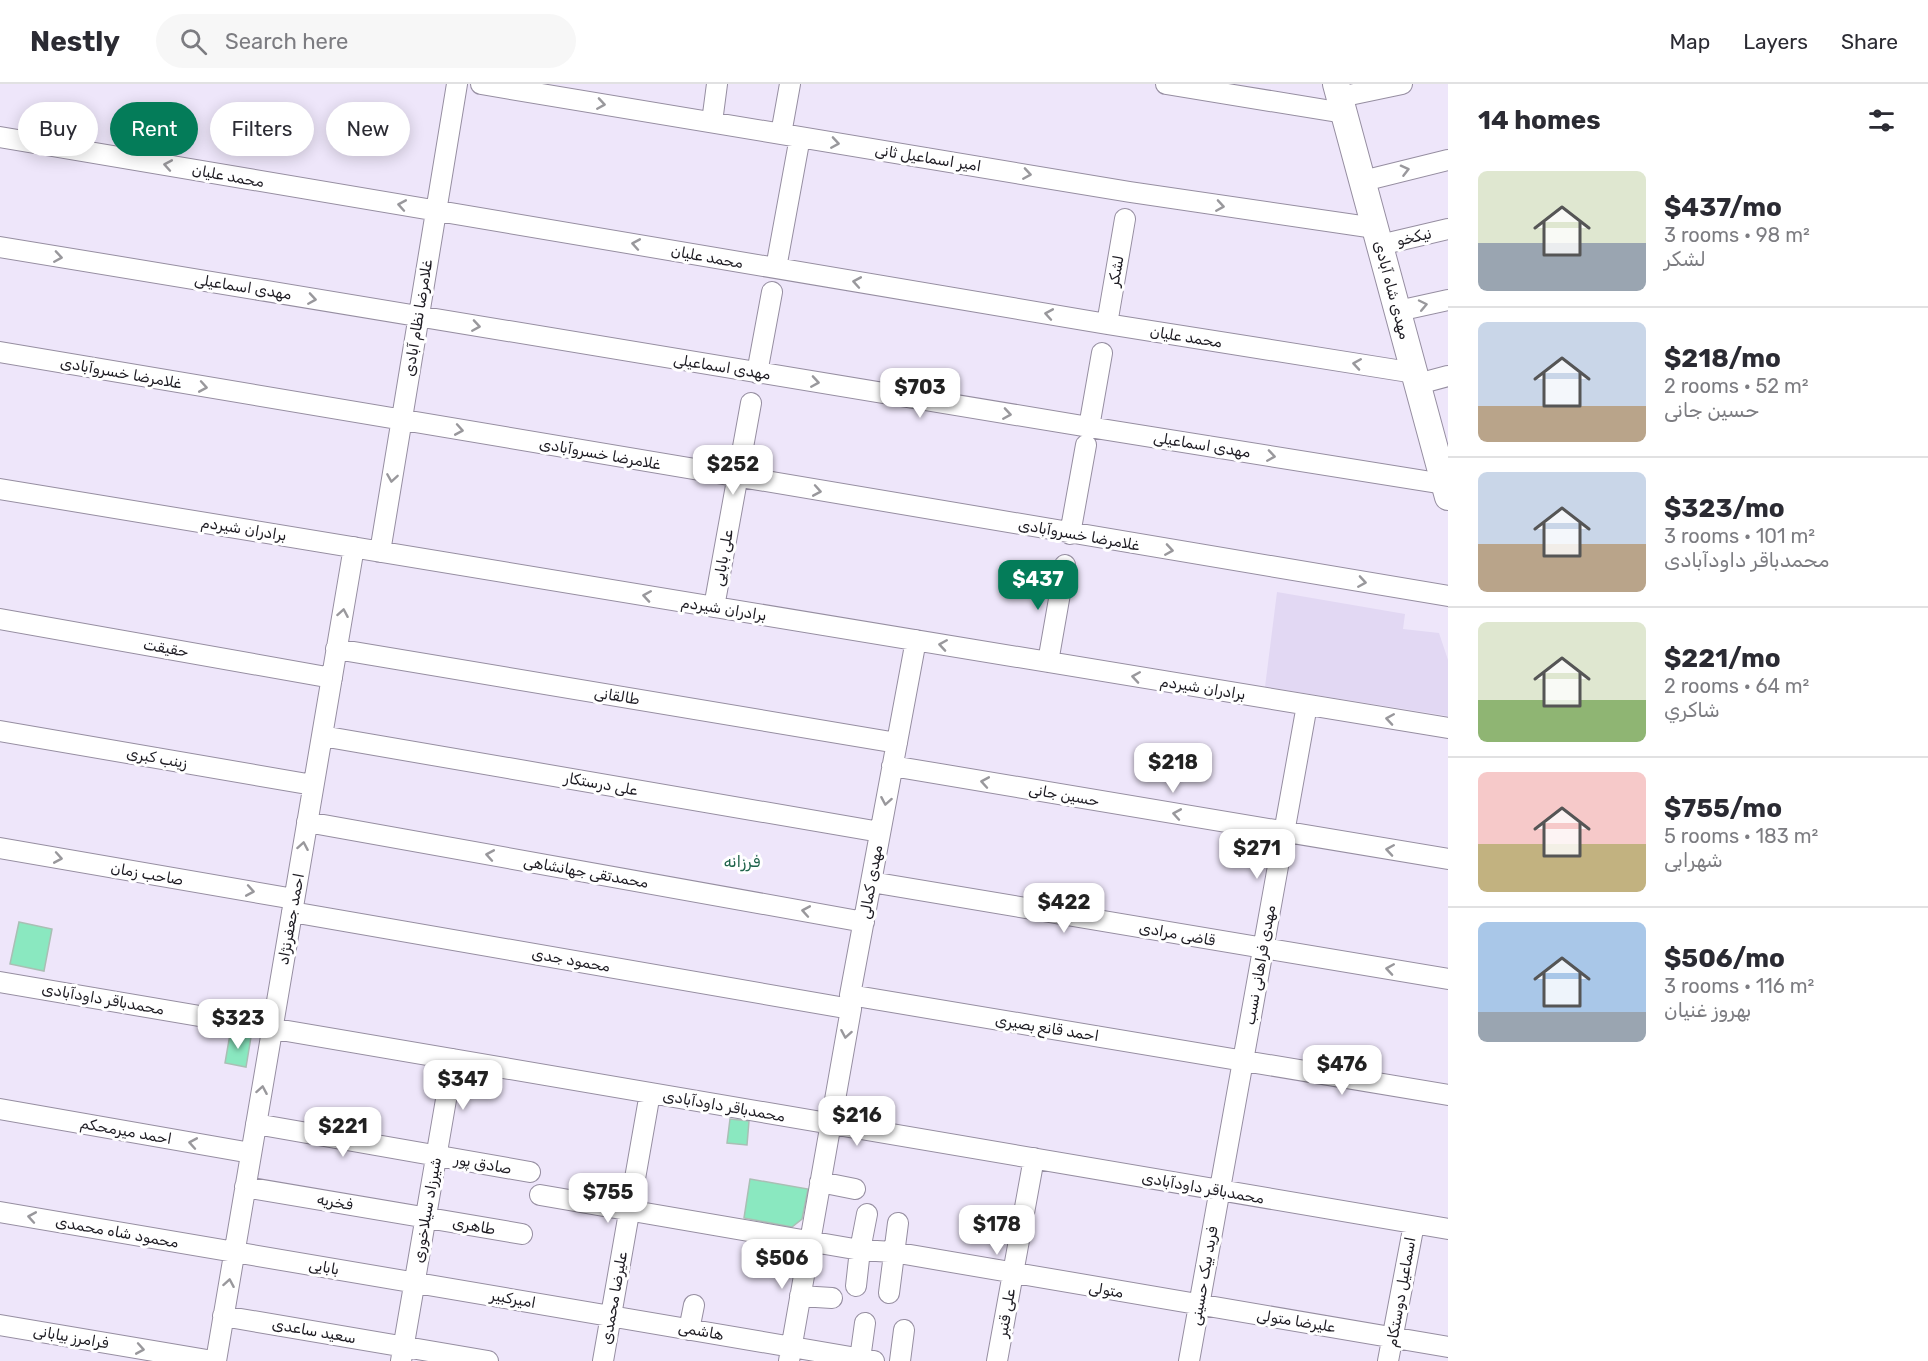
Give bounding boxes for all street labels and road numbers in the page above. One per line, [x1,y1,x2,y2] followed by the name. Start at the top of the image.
[874,141,982,175] street label: امیر اسماعیل ثانی
[190,161,266,191] street label: محمد علیان
[1395,224,1433,250] street label: نیکخو
[1370,239,1414,341] street label: مهدی شاه آبادی
[669,242,745,272] street label: محمد علیان
[1104,254,1128,289] street label: لشكر
[400,258,437,378] street label: غلامرضا نظام آبادی
[193,270,293,304] street label: مهدی اسماعیلی
[1149,322,1223,352] street label: محمد علیان
[672,350,772,384] street label: مهدی اسماعیلی
[59,353,183,394] street label: غلامرضا خسروآبادی
[1152,428,1252,462] street label: مهدی اسماعیلی
[538,434,662,475] street label: غلامرضا خسروآبادی
[200,513,288,546] street label: برادران شیردم
[1017,515,1141,556] street label: غلامرضا خسروآبادی
[709,528,737,588] street label: علی بابایی
[680,593,768,626] street label: برادران شیردم
[142,635,190,661] street label: حقیقت
[1159,672,1247,705] street label: برادران شیردم
[593,684,641,708] street label: طالقانی
[125,744,189,772] street label: زینب کبری
[562,769,639,799] street label: علی درستکار
[1027,780,1101,810] street label: حسین جانی
[856,844,886,920] street label: مهدی کمالی
[522,852,650,892] street label: محمدتقی جهانشاهی
[109,859,185,889] street label: صاحب زمان
[274,872,308,966] street label: احمد جعفرنژاد
[1241,904,1279,1026] street label: مهدی فراهانی نسب
[1137,918,1217,950] street label: قاضی مرادی
[530,944,612,976] street label: محمود جدی
[40,979,166,1020] street label: محمدباقر داودآبادی
[994,1011,1100,1047] street label: احمد قانع بصیری
[661,1086,787,1127] street label: محمدباقر داودآبادی
[79,1114,173,1149] street label: احمد میرمحکم
[452,1150,513,1179] street label: صادق پور
[409,1156,445,1264] street label: شیرزاد سیلاخوری
[1140,1168,1266,1209] street label: محمدباقر داودآبادی
[316,1190,354,1214] street label: فخریه
[54,1212,180,1252] street label: محمود شاه محمدی
[451,1213,497,1239] street label: طاهری
[1186,1225,1222,1327] street label: فرید بیک حسینی
[1382,1235,1421,1349] street label: اسماعیل دوستکام
[597,1250,631,1346] street label: علیرضا محمدی
[307,1255,341,1279] street label: بابایی
[1087,1278,1125,1302] street label: متولی
[488,1286,537,1312] street label: امیرکبیر
[993,1287,1019,1340] street label: علی قنبر
[1255,1306,1337,1336] street label: علیرضا متولی
[271,1315,357,1347] street label: سعید ساعدی
[677,1318,725,1344] street label: هاشمی
[32,1322,110,1352] street label: فرامرز بیابانی

